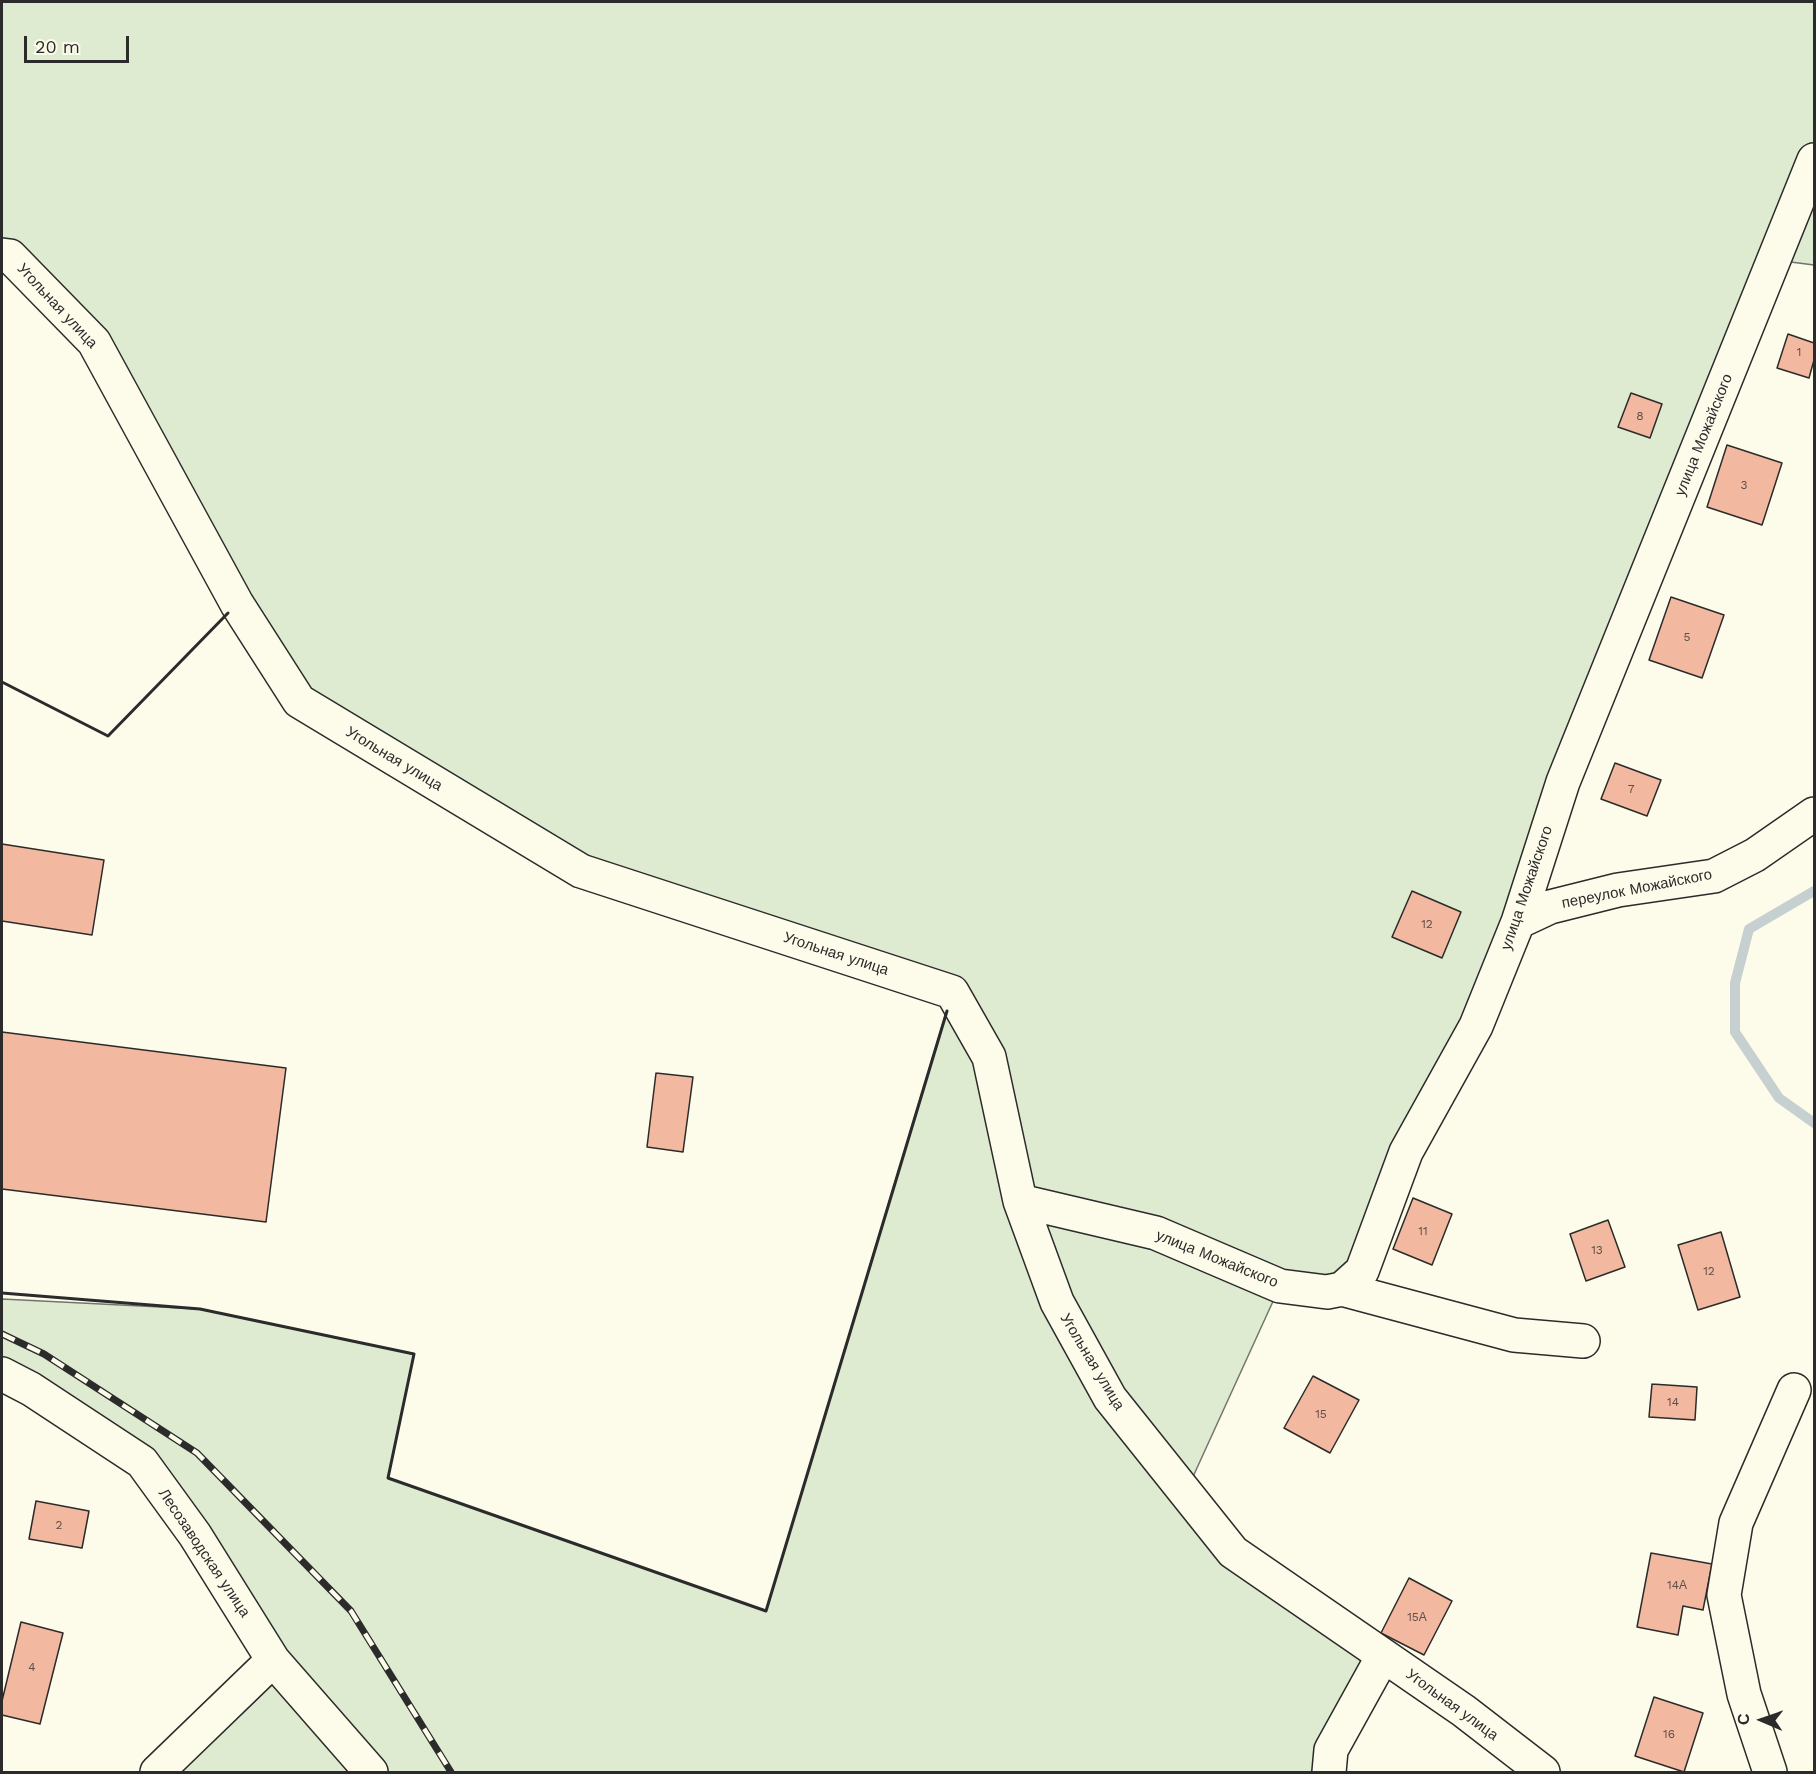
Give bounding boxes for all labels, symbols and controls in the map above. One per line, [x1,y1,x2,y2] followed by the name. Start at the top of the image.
[27,24,132,62] scale bar
[35,36,80,57] text: 20 m
[13,260,101,352] street label: Угольная улица
[1797,345,1801,359] house number: 1
[1671,371,1737,499] street label: улица Можайского
[1636,409,1644,423] house number: 8
[1741,478,1747,492] house number: 3
[1684,630,1690,644] house number: 5
[342,723,446,795] street label: Угольная улица
[1628,782,1634,796] house number: 7
[1497,824,1557,952] street label: улица Можайского
[1560,866,1714,912] street label: переулок Можайского
[1421,917,1433,931] house number: 12
[781,928,891,980] street label: Угольная улица
[1418,1224,1428,1238] house number: 11
[1153,1226,1281,1292] street label: улица Можайского
[1591,1243,1603,1257] house number: 13
[1703,1264,1715,1278] house number: 12
[1056,1310,1128,1414] street label: Угольная улица
[1667,1395,1679,1409] house number: 14
[1315,1407,1327,1421] house number: 15
[154,1485,254,1621] street label: Лесозаводская улица
[56,1518,62,1532] house number: 2
[1667,1578,1687,1592] house number: 14А
[1407,1610,1427,1624] house number: 15А
[28,1660,36,1674] house number: 4
[1402,1665,1502,1745] street label: Угольная улица
[1732,1690,1792,1750] north arrow
[1734,1713,1753,1725] text: С
[1663,1727,1675,1741] house number: 16

